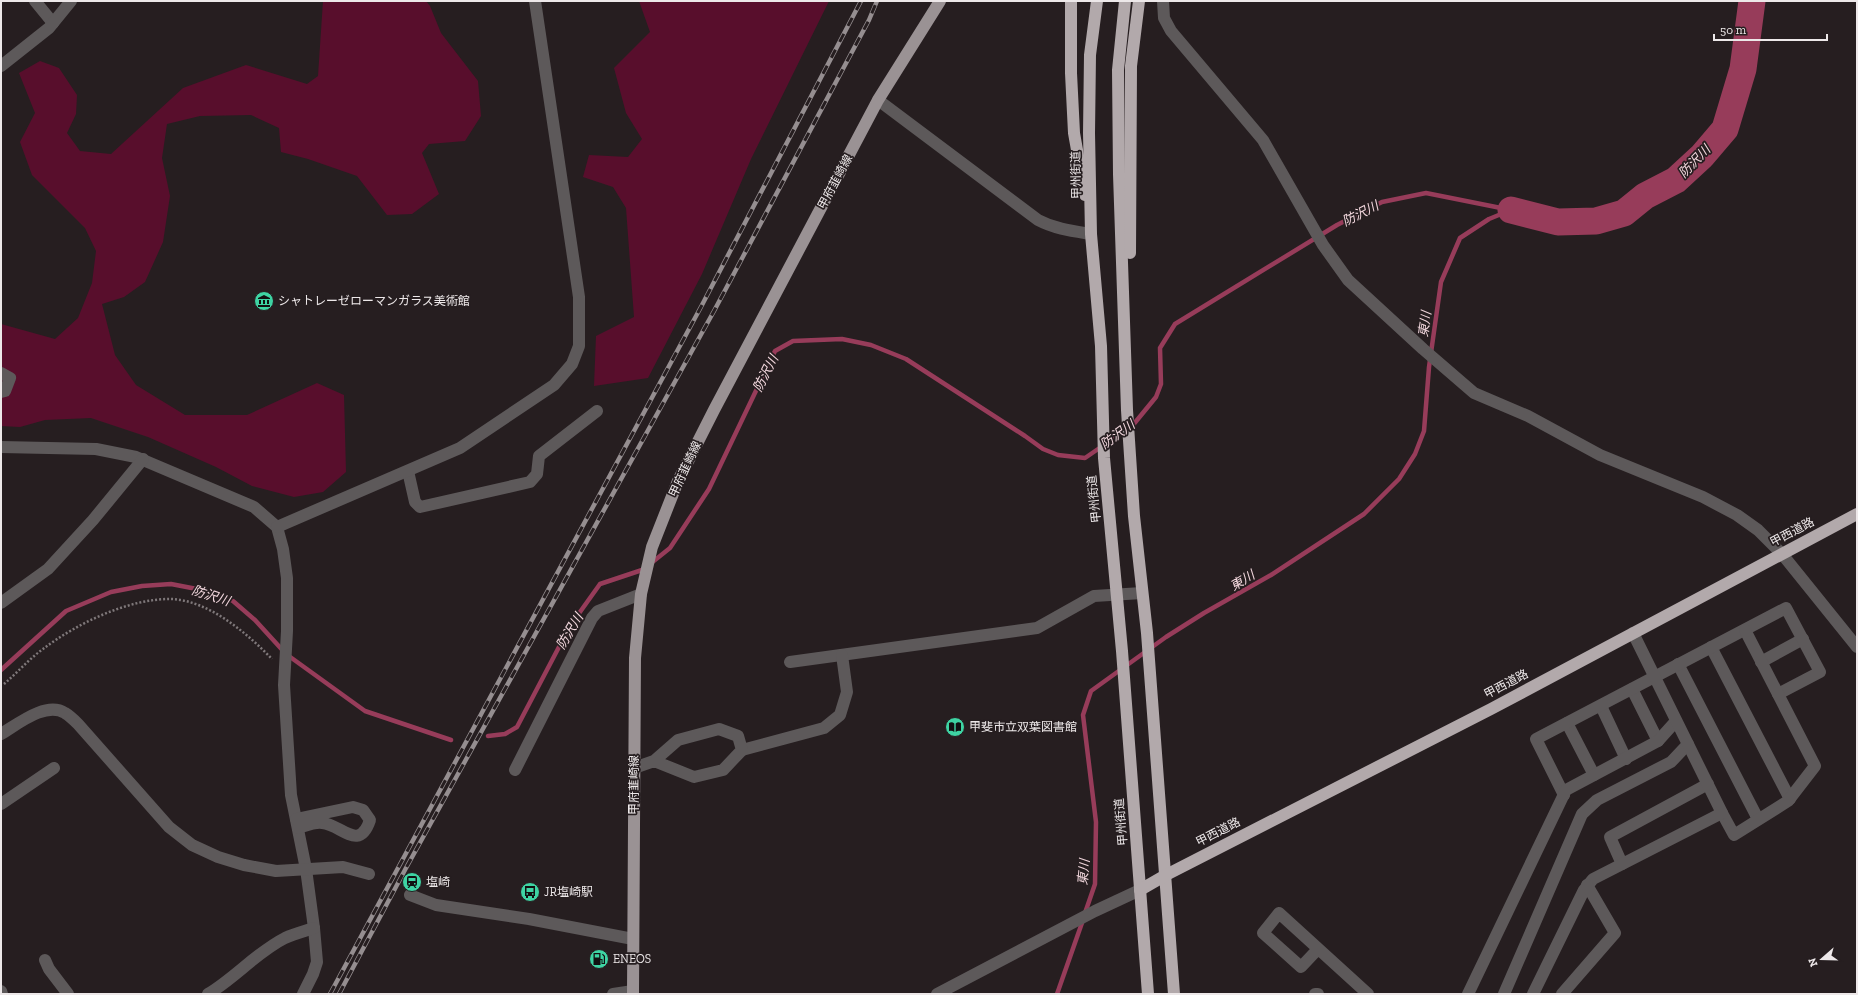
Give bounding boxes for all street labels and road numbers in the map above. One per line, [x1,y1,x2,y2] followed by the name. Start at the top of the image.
[1069,151,1083,199] street label: 甲州街道
[815,152,855,212] street label: 甲府韮崎線
[666,439,704,499] street label: 甲府韮崎線
[1085,474,1103,524] street label: 甲州街道
[1768,515,1816,549] street label: 甲西道路
[1482,667,1530,701] street label: 甲西道路
[627,755,641,815] street label: 甲府韮崎線
[1112,797,1130,847] street label: 甲州街道
[1193,815,1243,849] street label: 甲西道路

